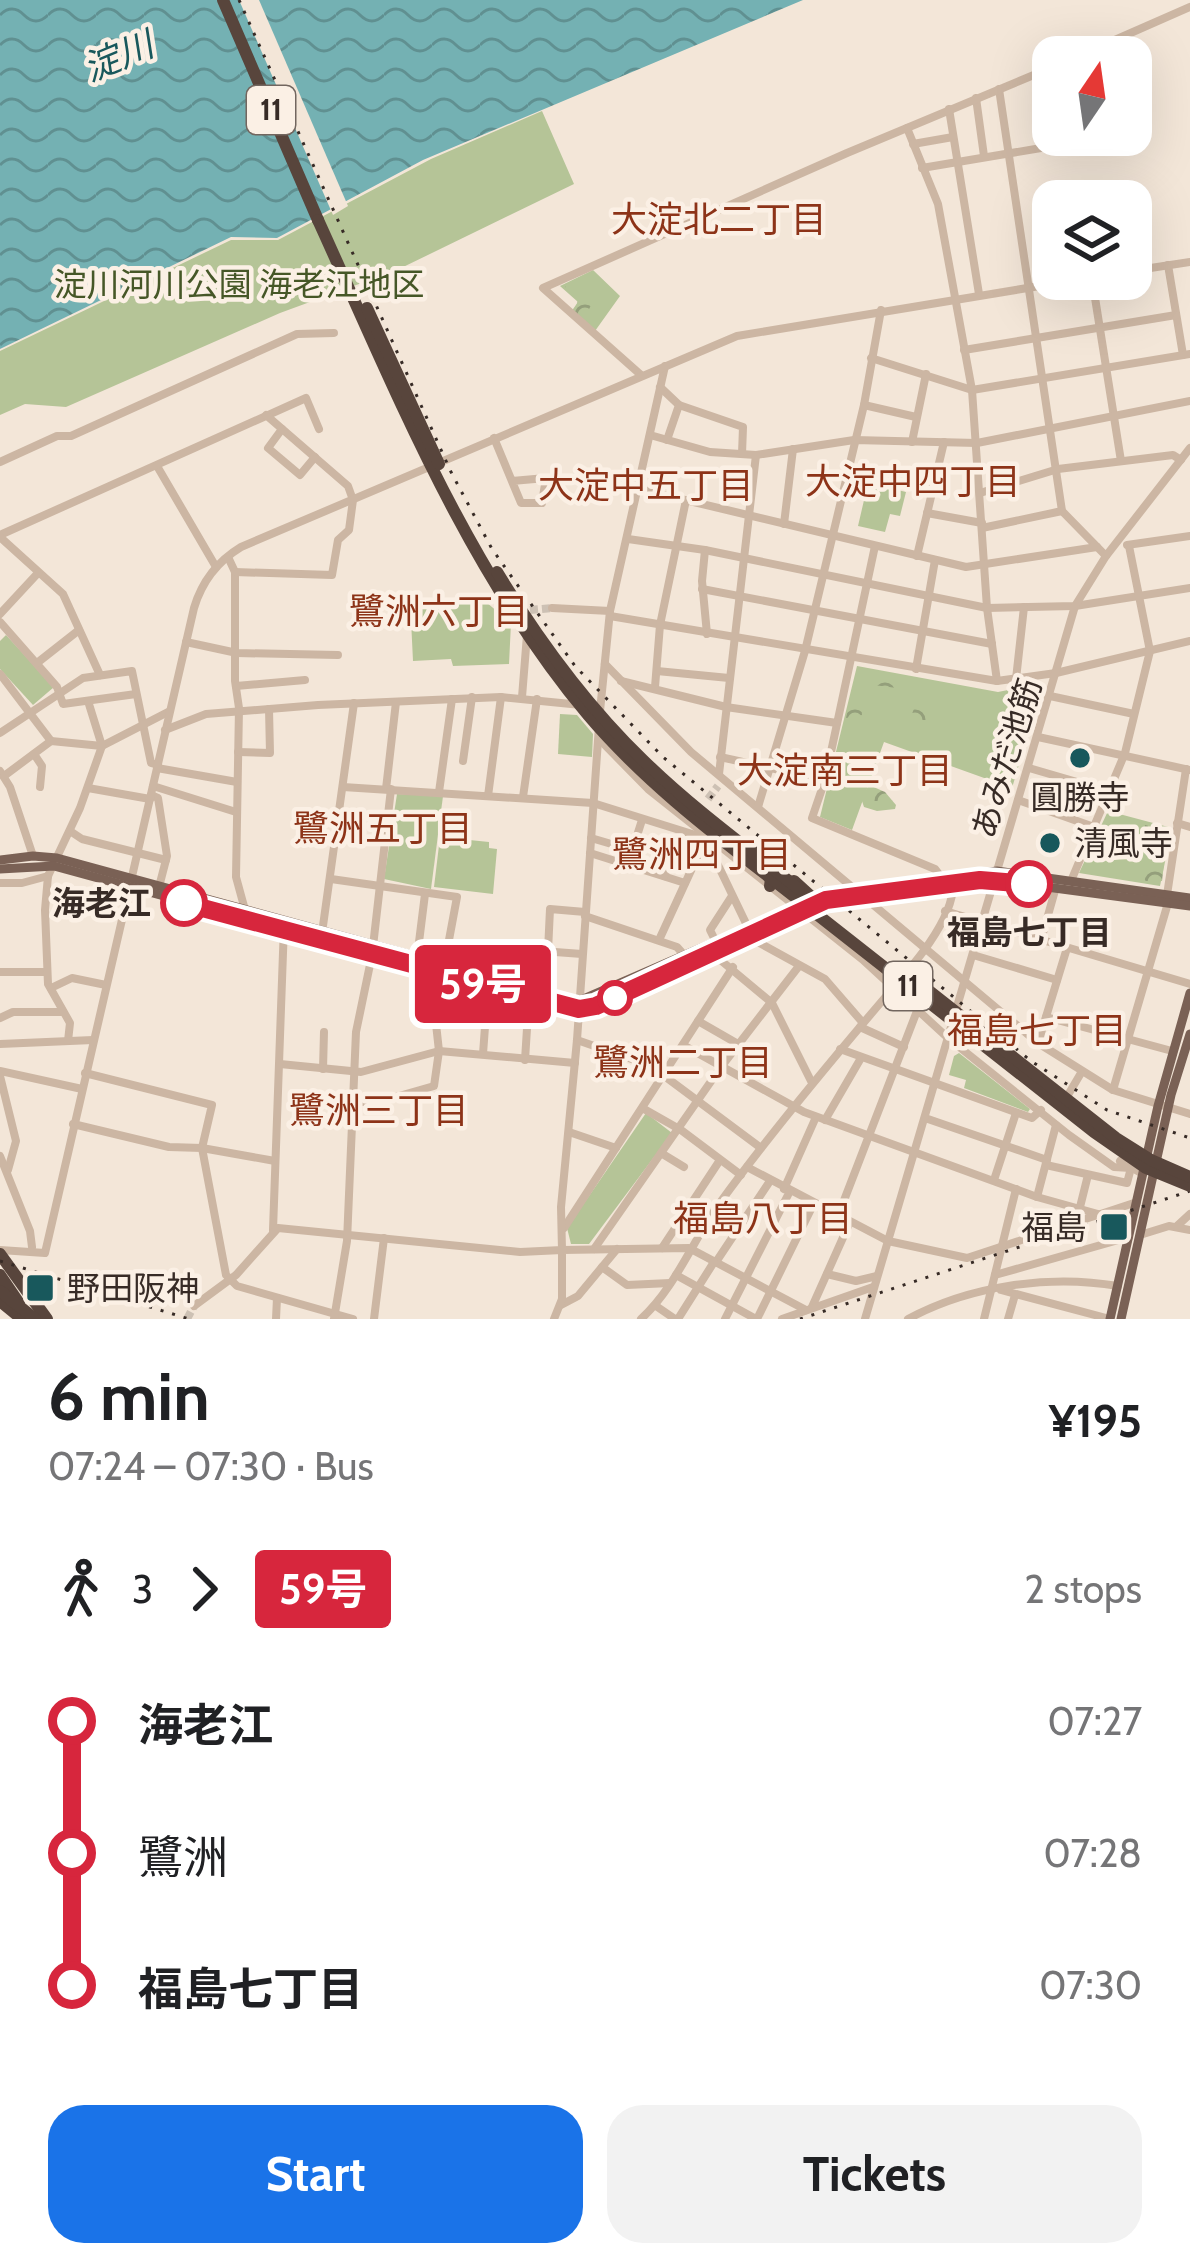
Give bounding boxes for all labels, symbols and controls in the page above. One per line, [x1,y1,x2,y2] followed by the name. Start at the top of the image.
[76,20,163,90] water label: 淀川
[1032,36,1152,156] north arrow
[1032,36,1152,300] map controls
[247,86,295,134] road number: 11
[1032,180,1152,300] button: layers
[611,197,827,241] district label: 大淀北二丁目
[54,264,424,304] park label: 淀川河川公園 海老江地区
[805,459,1021,503] district label: 大淀中四丁目
[538,463,754,507] district label: 大淀中五丁目
[349,589,529,633] district label: 鷺洲六丁目
[963,673,1049,843] street label: あみだ池筋
[1067,745,1093,771] marker: 圓勝寺
[737,748,953,792] district label: 大淀南三丁目
[1031,777,1130,817] place label: 圓勝寺
[293,806,473,850] district label: 鷺洲五丁目
[1074,823,1173,863] place label: 清風寺
[1037,830,1063,856] marker: 清風寺
[612,832,792,876] district label: 鷺洲四丁目
[1007,862,1051,906] marker: 福島七丁目
[162,881,206,925] marker: 海老江
[52,883,151,923] place label: 海老江
[947,912,1112,952] place label: 福島七丁目
[414,945,552,1023] line badge: 59号
[439,958,527,1010] text: 59号
[884,962,932,1010] road number: 11
[599,982,631,1014] unlabelled marker
[947,1008,1127,1052] district label: 福島七丁目
[593,1040,773,1084] district label: 鷺洲二丁目
[289,1088,469,1132] district label: 鷺洲三丁目
[673,1196,853,1240] district label: 福島八丁目
[1021,1207,1087,1247] place label: 福島
[1098,1211,1130,1243] marker: 福島
[67,1268,199,1308] place label: 野田阪神
[24,1272,56,1304] marker: 野田阪神
[48,1356,210,1437] text: 6 min
[1049,1394,1142,1448] text: ¥195
[48,1442,374,1490] text: 07:24 – 07:30 · Bus
[48,1556,114,1622] icon: walk
[171,1556,237,1622] icon: forward
[279,1563,367,1615] text: 59号
[132,1565,153,1613] text: 3
[1024,1565,1142,1613] text: 2 stops
[1047,1697,1142,1745] text: 07:27
[138,1698,273,1752] text: 海老江
[1043,1829,1142,1877] text: 07:28
[138,1830,228,1884] text: 鷺洲
[1039,1961,1142,2009] text: 07:30
[138,1962,363,2016] text: 福島七丁目
[48,2105,583,2243] button: Start
[607,2105,1142,2243] button: Tickets

